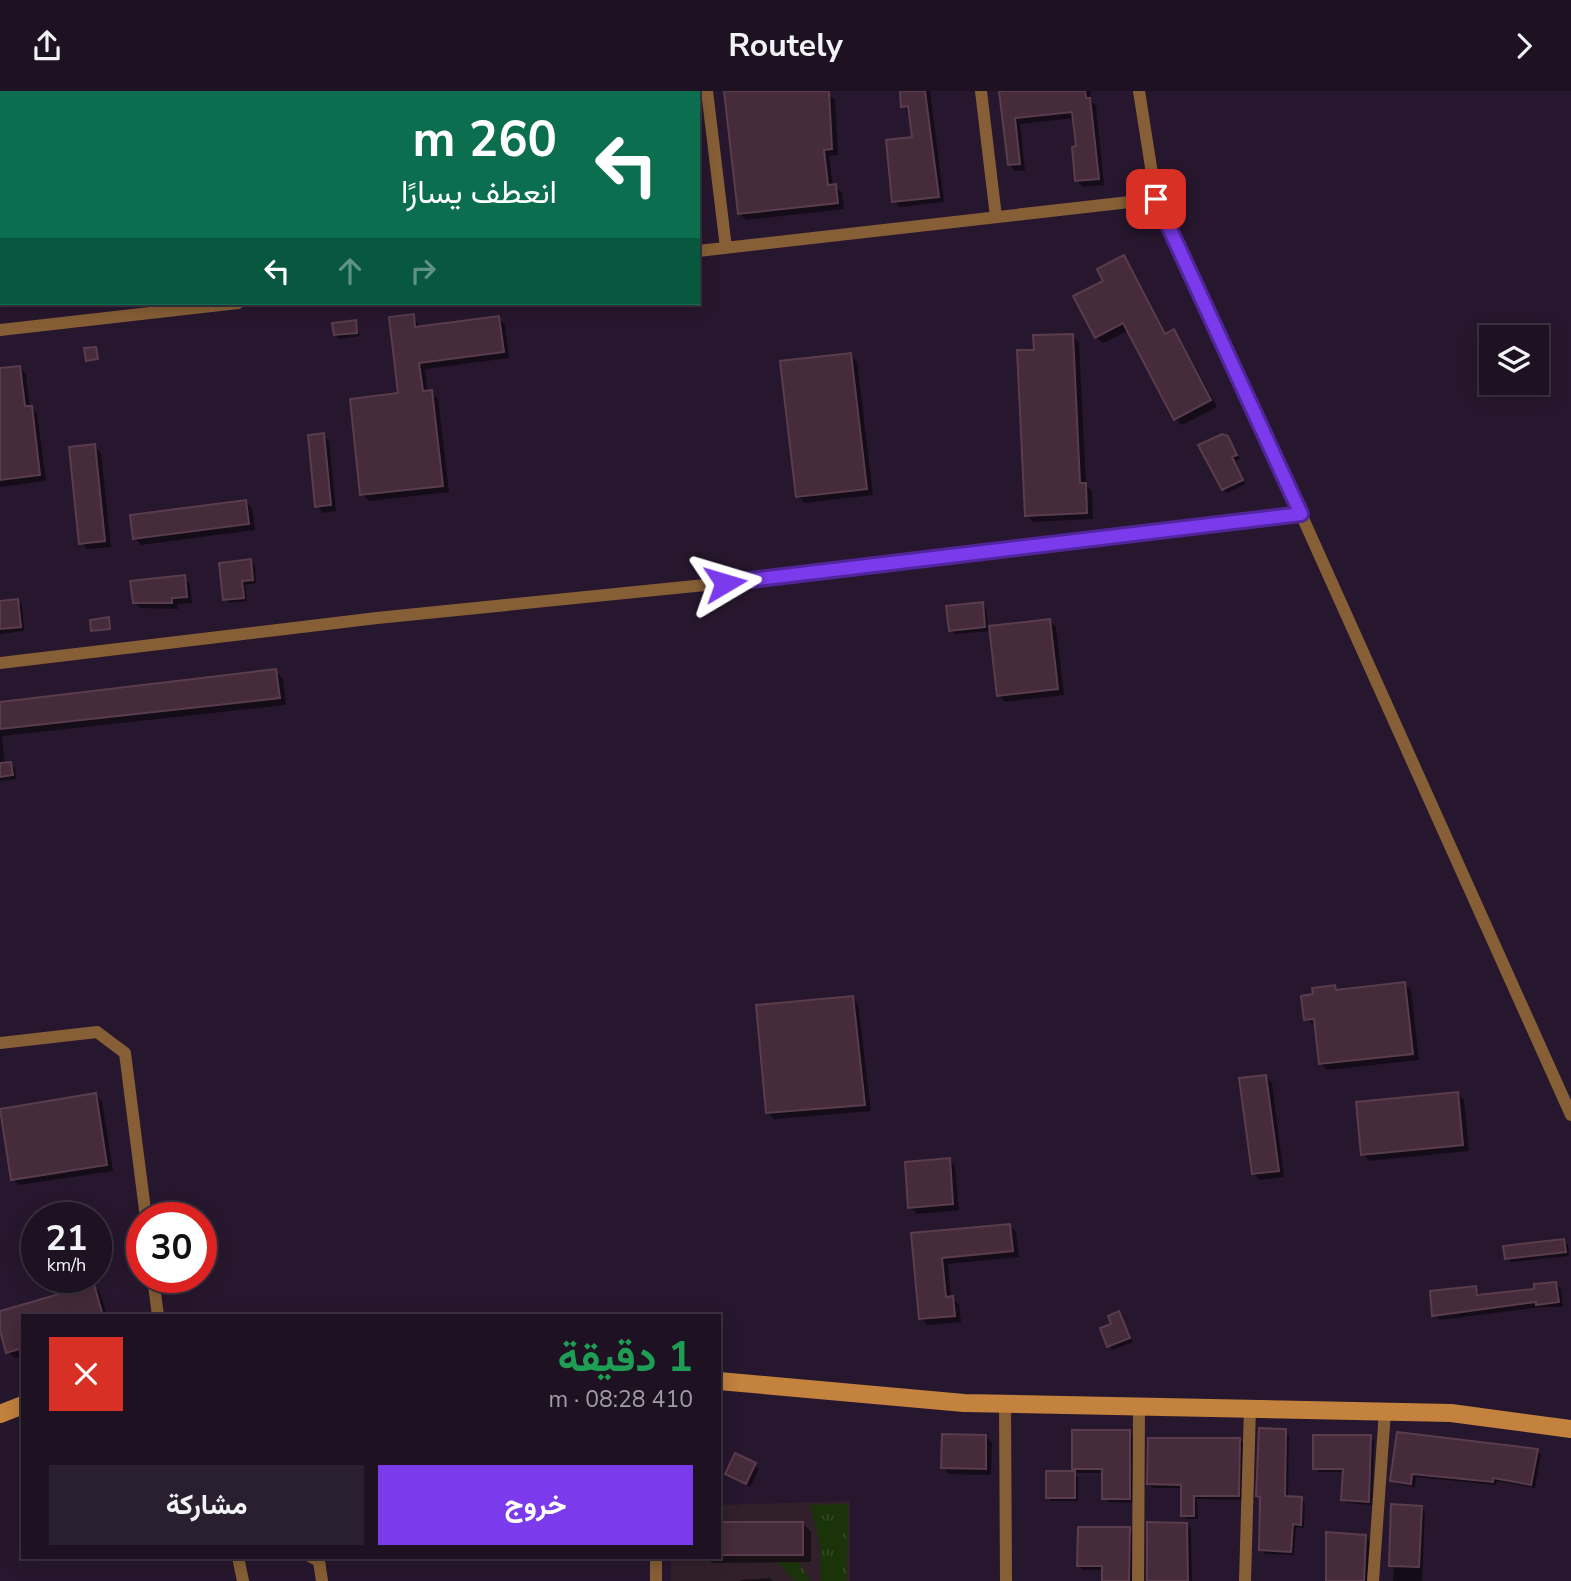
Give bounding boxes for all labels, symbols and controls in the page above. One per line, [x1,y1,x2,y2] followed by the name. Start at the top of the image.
[728,24,843,67] text: Routely
[28,27,66,65] icon: share
[1505,27,1543,65] icon: forward
[413,106,557,173] text: 260 m
[581,119,672,210] icon: left
[1126,169,1186,229] pin
[401,171,557,214] text: انعطف يسارًا
[1137,180,1175,218] icon: arrive
[258,252,296,290] icon: left
[331,252,369,290] icon: ahead
[404,252,442,290] icon: right
[1479,325,1549,395] map controls
[1479,325,1549,395] button: layers
[688,546,762,620] position arrow
[126,1202,217,1293] speed limit sign: 30
[45,1215,88,1262] text: 21
[47,1253,86,1277] text: km/h
[557,1329,693,1386] text: 1 دقيقة
[49,1337,123,1411] button: close
[548,1384,693,1415] text: 410 m · 08:28
[49,1465,364,1545] button: مشاركة
[378,1465,693,1545] button: خروج

